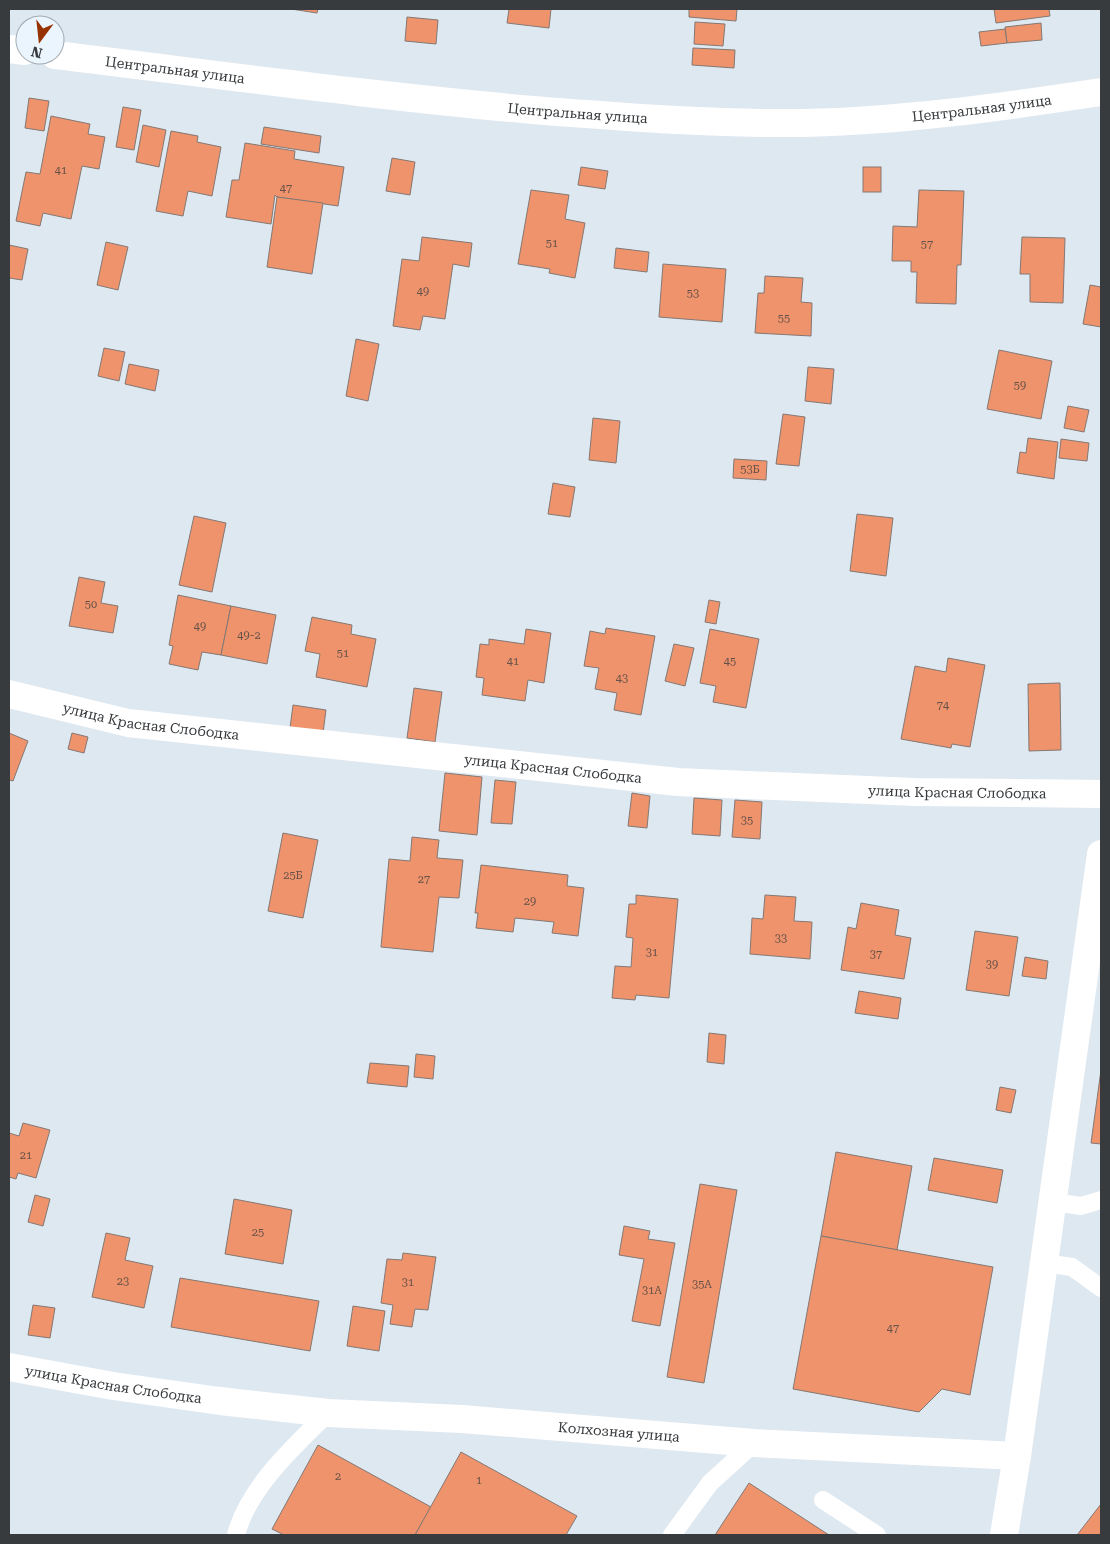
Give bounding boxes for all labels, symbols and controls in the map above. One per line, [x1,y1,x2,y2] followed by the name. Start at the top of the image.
[15,15,65,65] north arrow
[29,43,44,62] text: N
[104,53,246,86] street label: Центральная улица
[911,91,1053,124] street label: Центральная улица
[507,100,649,126] street label: Центральная улица
[55,164,67,177] house number: 41
[280,182,292,195] house number: 47
[546,237,558,250] house number: 51
[921,238,933,251] house number: 57
[417,285,429,298] house number: 49
[687,287,699,300] house number: 53
[778,312,790,325] house number: 55
[1014,379,1026,392] house number: 59
[740,463,760,476] house number: 53Б
[85,598,97,611] house number: 50
[194,620,206,633] house number: 49
[237,629,261,642] house number: 49-2
[337,647,349,660] house number: 51
[507,655,519,668] house number: 41
[724,655,736,668] house number: 45
[616,672,628,685] house number: 43
[61,699,240,743] street label: улица Красная Слободка
[937,699,950,712] house number: 74
[464,751,643,786] street label: улица Красная Слободка
[868,782,1047,801] street label: улица Красная Слободка
[741,814,753,827] house number: 35
[283,869,303,882] house number: 25Б
[418,873,430,886] house number: 27
[524,895,536,908] house number: 29
[775,932,787,945] house number: 33
[646,946,658,959] house number: 31
[870,948,882,961] house number: 37
[986,958,998,971] house number: 39
[20,1149,32,1162] house number: 21
[252,1226,264,1239] house number: 25
[117,1275,129,1288] house number: 23
[402,1276,414,1289] house number: 31
[692,1278,712,1291] house number: 35А
[642,1284,662,1297] house number: 31А
[887,1322,899,1335] house number: 47
[24,1362,203,1406] street label: улица Красная Слободка
[557,1419,681,1445] street label: Колхозная улица
[335,1470,341,1483] house number: 2
[476,1474,482,1487] house number: 1

